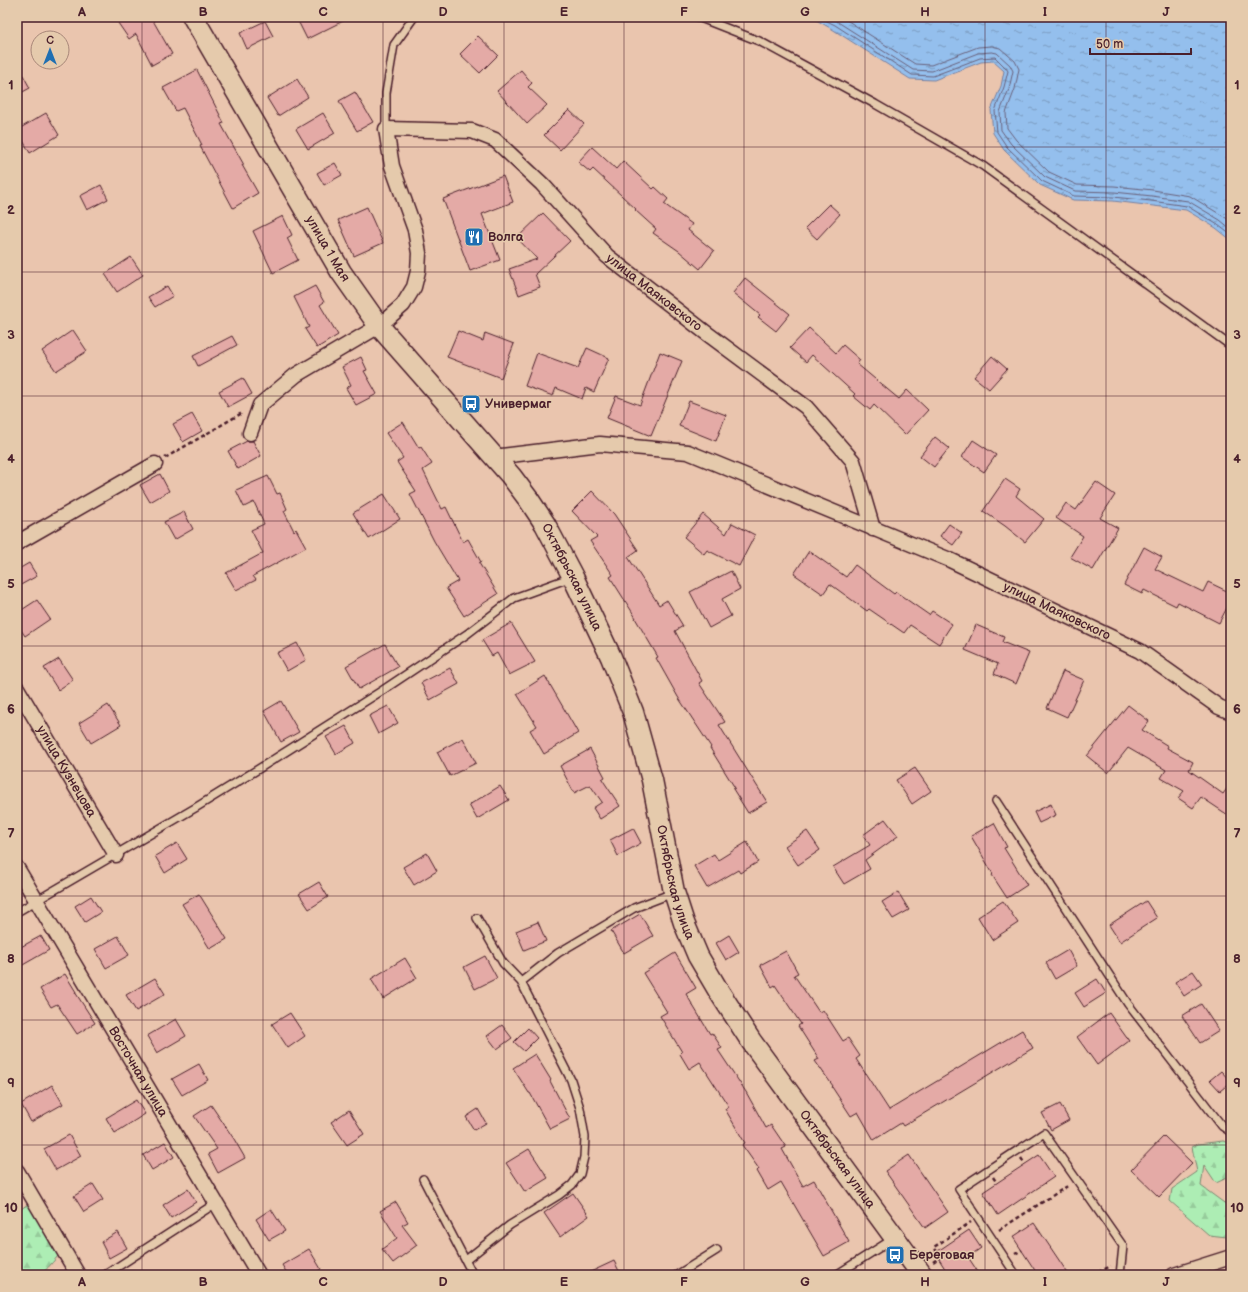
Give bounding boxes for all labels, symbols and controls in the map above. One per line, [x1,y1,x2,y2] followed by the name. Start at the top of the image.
[77,4,86,20] text: A
[198,4,208,20] text: B
[318,4,328,20] text: C
[438,4,448,20] text: D
[560,4,569,20] text: E
[680,4,688,20] text: F
[800,4,810,20] text: G
[920,4,930,20] text: H
[1043,4,1047,20] text: I
[1162,4,1170,20] text: J
[30,30,70,70] north arrow
[1090,30,1191,56] scale bar
[46,34,54,47] text: С
[1096,37,1123,52] text: 50 m
[8,77,14,93] text: 1
[1234,77,1240,93] text: 1
[7,202,15,218] text: 2
[1233,202,1241,218] text: 2
[302,213,353,285] street label: улица 1 Мая
[463,226,485,248] restaurant icon: Волга
[488,229,524,245] place label: Волга
[603,250,705,335] street label: улица Маяковского
[7,327,15,343] text: 3
[1233,327,1241,343] text: 3
[460,393,482,415] bus stop icon: Универмаг
[485,396,552,412] place label: Универмаг
[7,451,15,467] text: 4
[1233,451,1241,467] text: 4
[538,521,605,634] street label: Октябрьская улица
[7,576,15,592] text: 5
[1233,576,1241,592] text: 5
[1001,579,1113,644] street label: улица Маяковского
[7,701,15,717] text: 6
[1233,701,1241,717] text: 6
[33,723,100,820] street label: улица Кузнецова
[653,824,698,942] street label: Октябрьская улица
[7,826,15,842] text: 7
[1233,826,1241,842] text: 7
[7,951,15,967] text: 8
[1233,951,1241,967] text: 8
[105,1024,171,1120] street label: Восточная улица
[7,1075,15,1091] text: 9
[1233,1075,1241,1091] text: 9
[796,1107,879,1212] street label: Октябрьская улица
[4,1200,18,1216] text: 10
[1230,1200,1244,1216] text: 10
[884,1244,906,1266] bus stop icon: Береговая
[909,1247,975,1263] place label: Береговая
[77,1274,86,1290] text: A
[198,1274,208,1290] text: B
[318,1274,328,1290] text: C
[438,1274,448,1290] text: D
[560,1274,569,1290] text: E
[680,1274,688,1290] text: F
[800,1274,810,1290] text: G
[920,1274,930,1290] text: H
[1043,1274,1047,1290] text: I
[1162,1274,1170,1290] text: J

